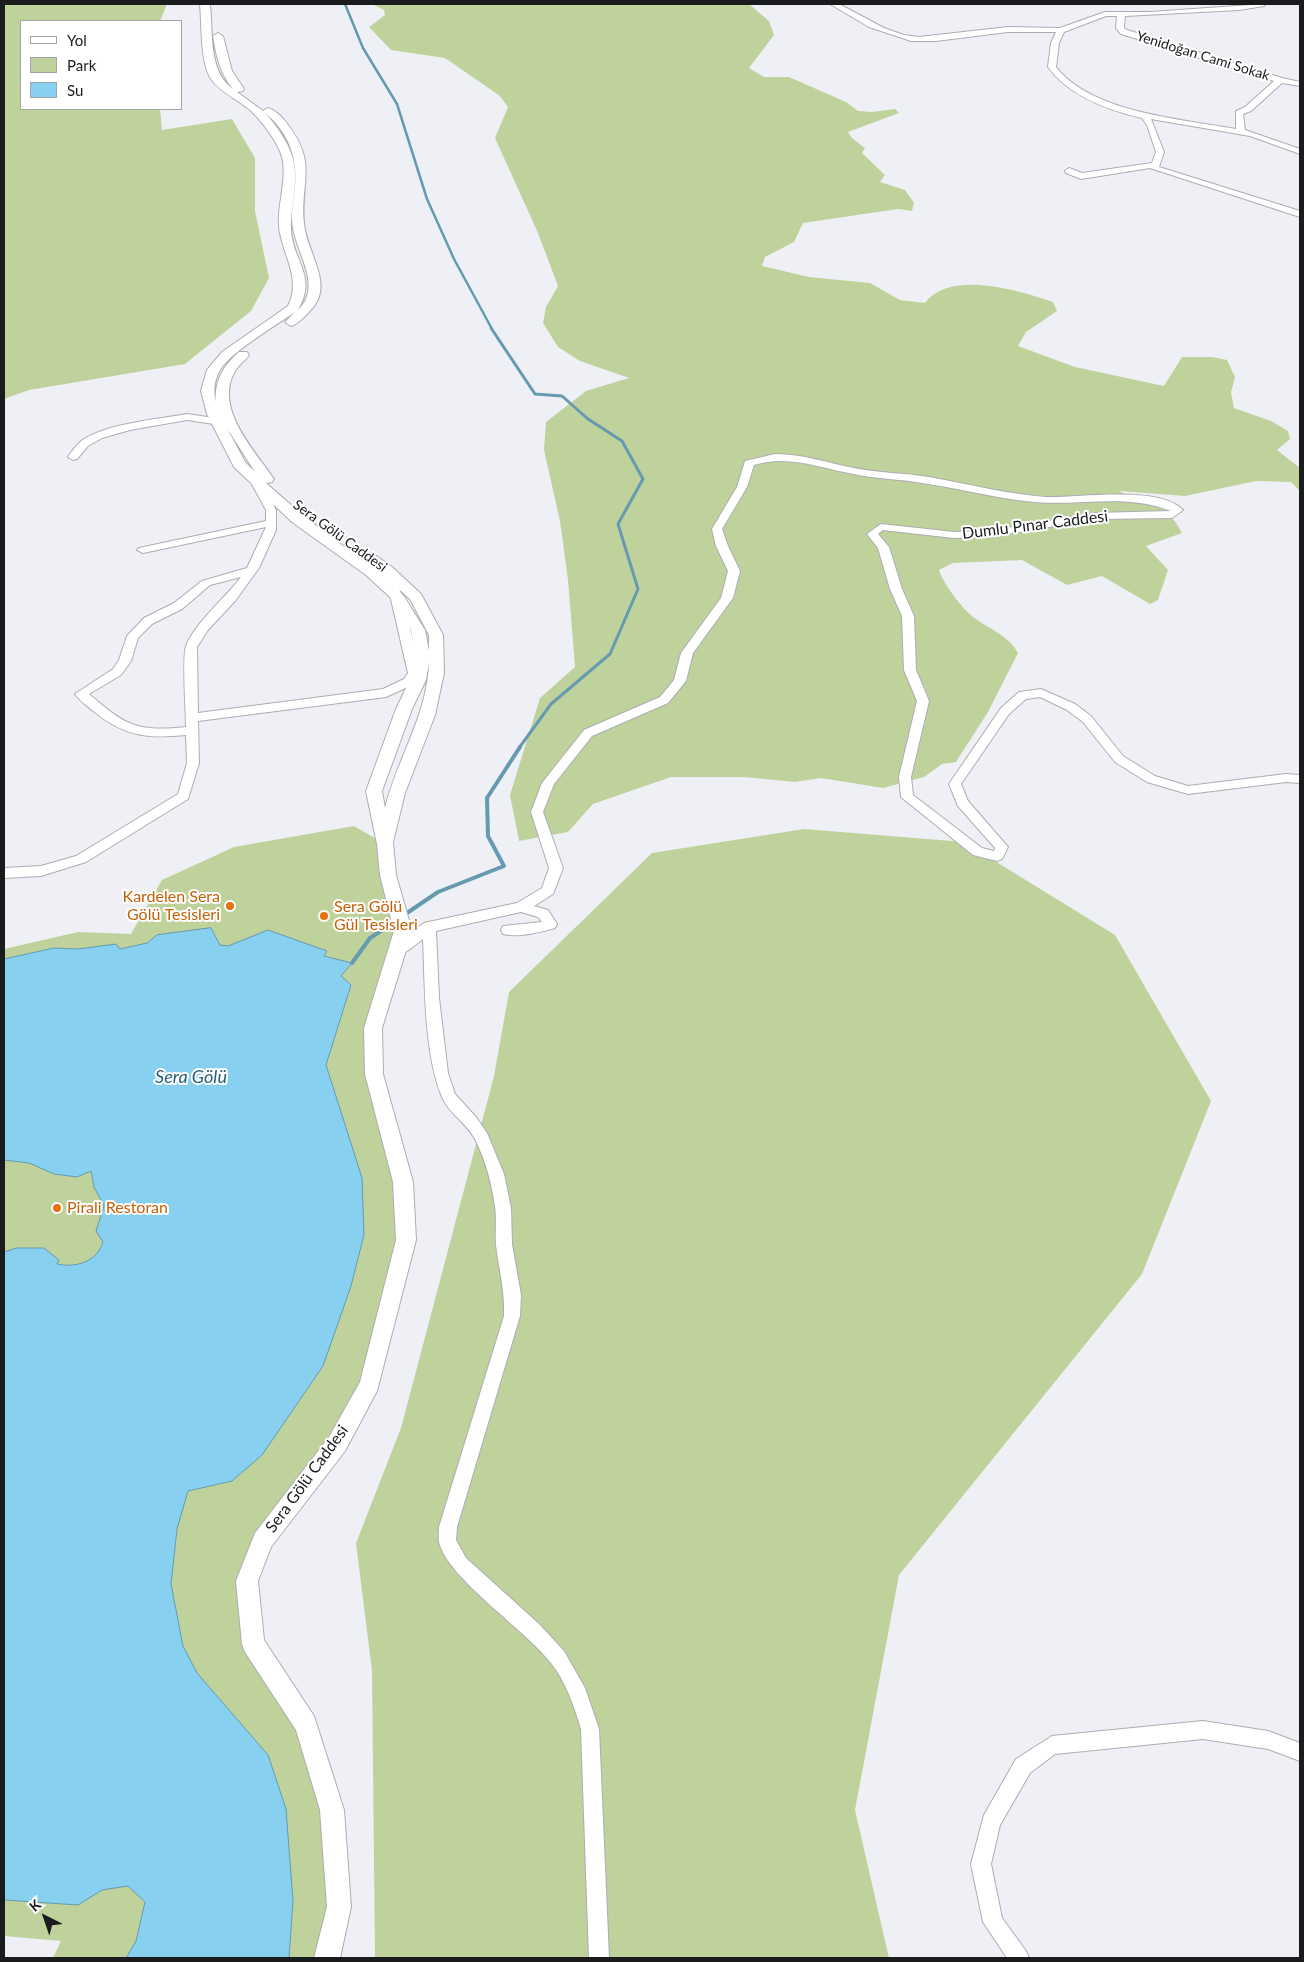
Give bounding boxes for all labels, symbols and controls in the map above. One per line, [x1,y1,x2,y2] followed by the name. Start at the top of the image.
[20,20,182,110] legend
[1134,28,1272,84] street label: Yenidoğan Cami Sokak
[67,31,87,49] text: Yol
[67,56,96,74] text: Park
[67,81,83,99] text: Su
[290,496,390,576] street label: Sera Gölü Caddesi
[961,507,1109,543] street label: Dumlu Pınar Caddesi
[123,887,220,925] place label: Kardelen Sera Gölü Tesisleri
[334,897,418,935] place label: Sera Gölü Gül Tesisleri
[224,900,236,912] marker: Kardelen Sera Gölü Tesisleri
[318,910,330,922] marker: Sera Gölü Gül Tesisleri
[155,1066,227,1088] water label: Sera Gölü
[67,1198,168,1218] place label: Pirali Restoran
[51,1202,63,1214] marker: Pirali Restoran
[262,1422,352,1536] street label: Sera Gölü Caddesi
[20,1892,70,1942] north arrow
[26,1896,44,1915] text: K

